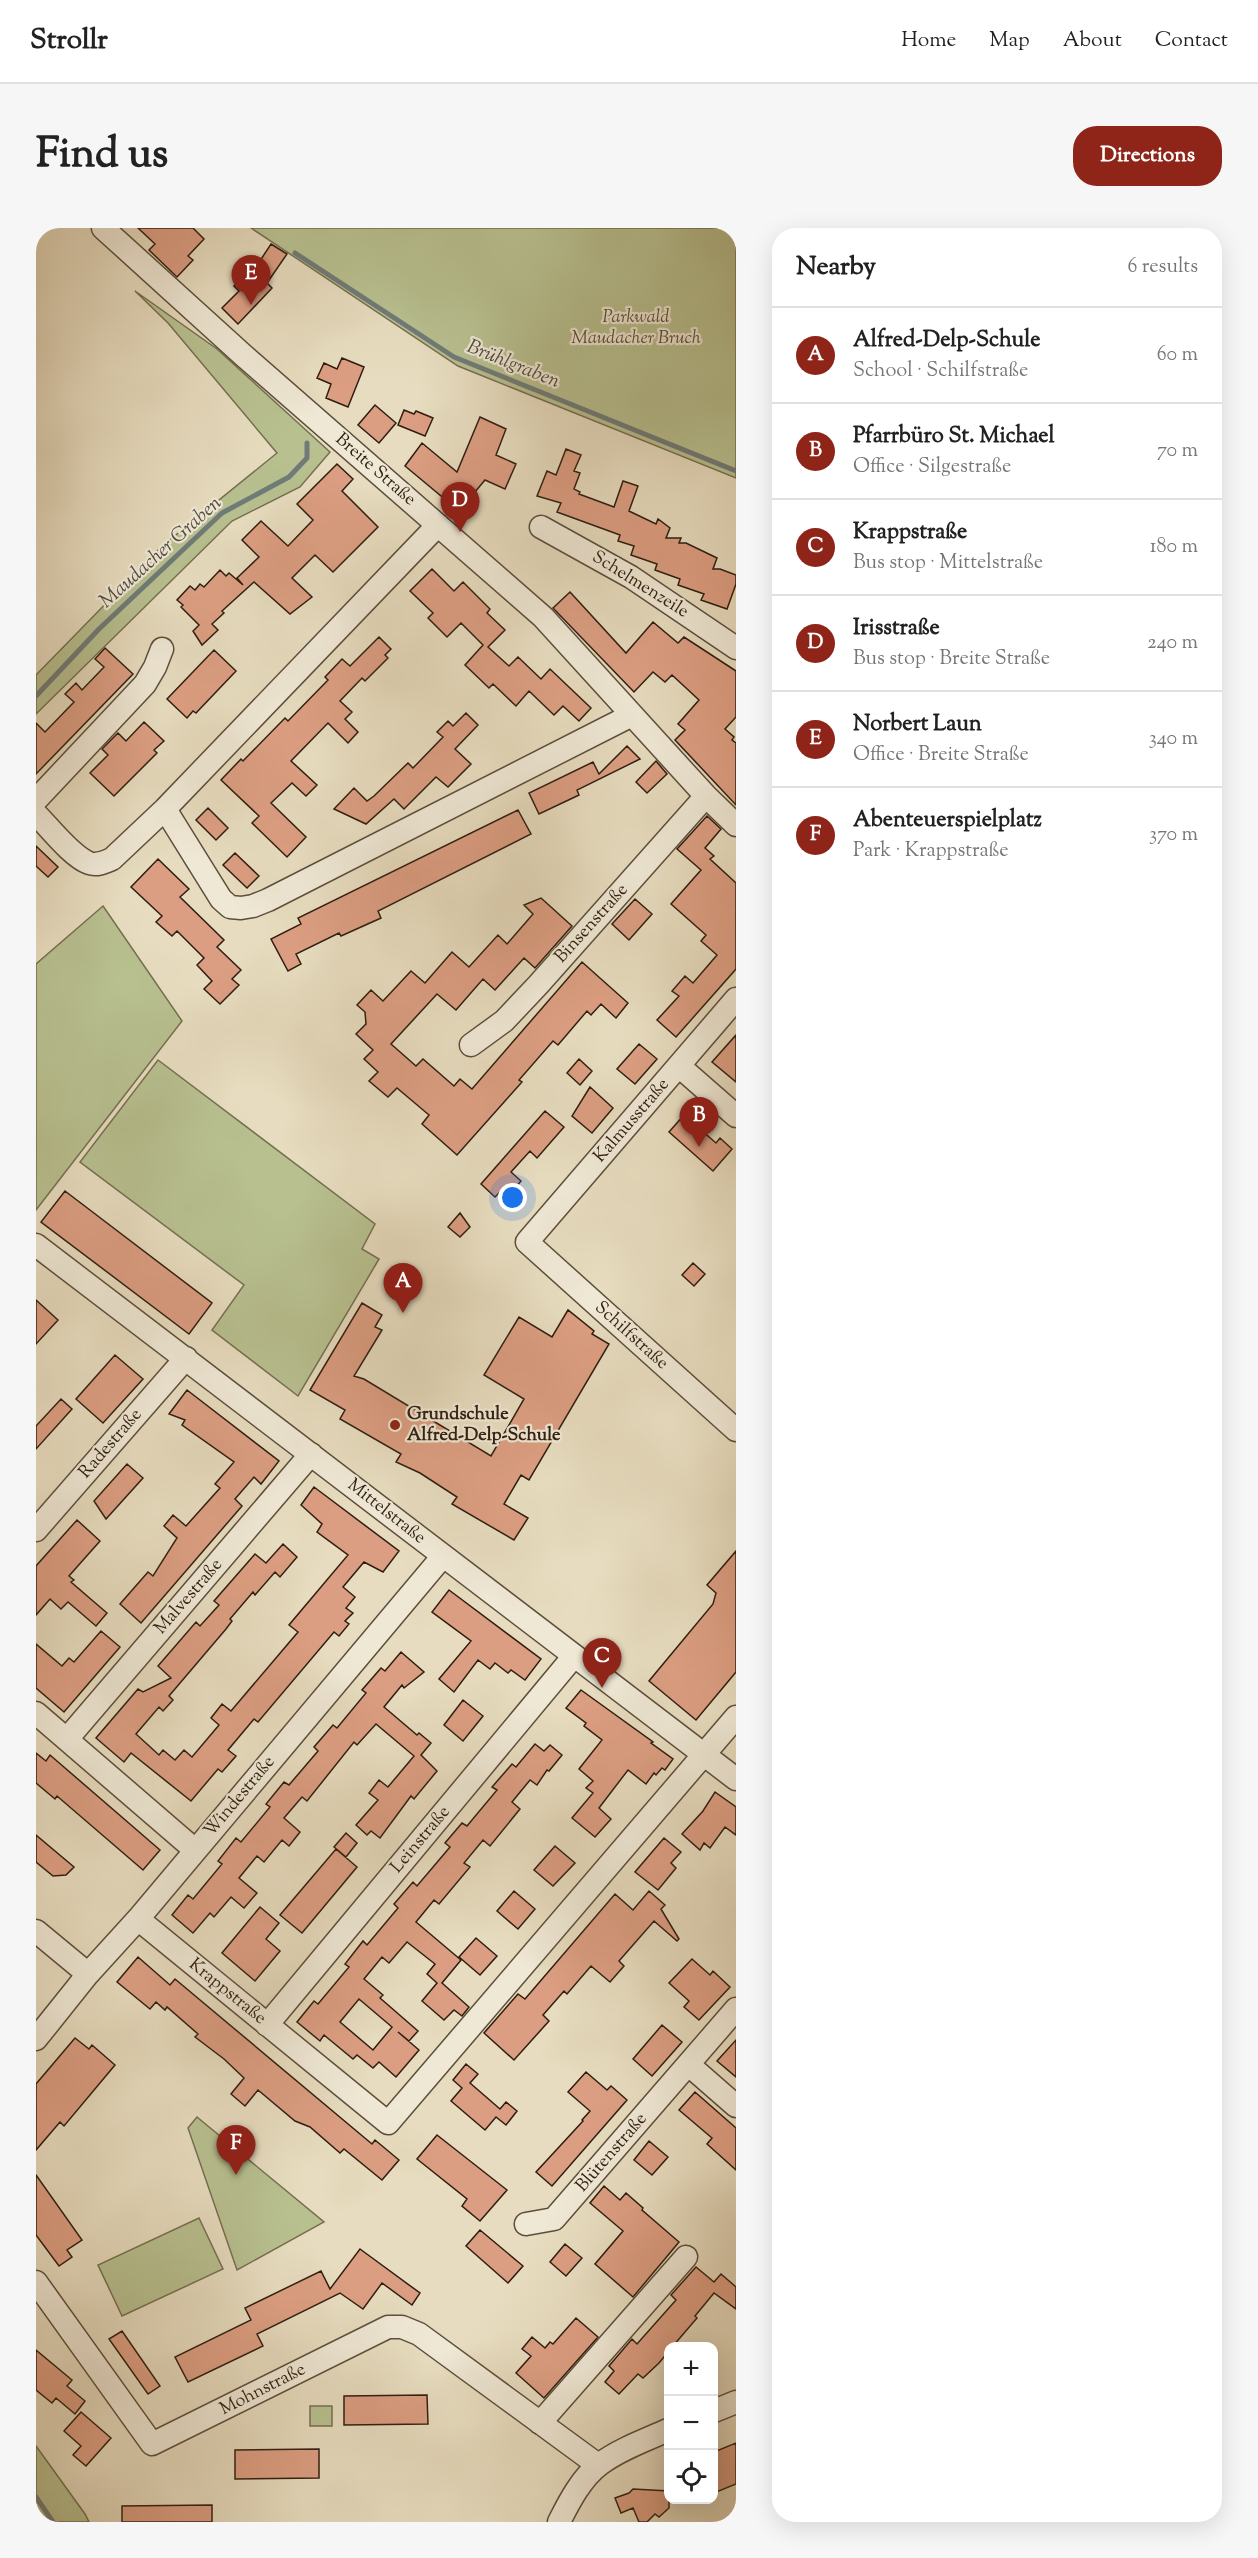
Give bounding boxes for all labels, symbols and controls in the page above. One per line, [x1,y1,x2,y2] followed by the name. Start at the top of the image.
[30,21,108,61] text: Strollr
[901,26,956,56] text: Home
[989,26,1030,56] text: Map
[1063,26,1122,56] text: About
[1155,26,1228,56] text: Contact
[36,126,168,186] text: Find us
[1073,126,1222,186] button: Directions
[796,249,876,286] text: Nearby
[1128,253,1198,282] text: 6 results
[232,256,270,305] pin: E
[571,305,701,352] park label: Parkwald Maudacher Bruch
[853,325,1040,357] text: Alfred-Delp-Schule
[462,333,564,397] water label: Brühlgraben
[807,341,824,370] text: A
[1157,341,1198,370] text: 60 m
[853,357,1028,386] text: School · Schilfstraße
[853,421,1055,453] text: Pfarrbüro St. Michael
[329,427,421,513] street label: Breite Straße
[809,437,822,466] text: B
[1157,437,1198,466] text: 70 m
[853,453,1011,482] text: Office · Silgestraße
[440,482,480,532] pin: D
[93,490,229,616] water label: Maudacher Graben
[853,517,967,549] text: Krappstraße
[807,533,824,562] text: C
[1150,533,1198,562] text: 180 m
[587,545,693,625] street label: Schelmenzeile
[853,549,1043,578] text: Bus stop · Mittelstraße
[853,613,940,645] text: Irisstraße
[808,629,823,658] text: D
[1147,629,1198,658] text: 240 m
[853,645,1050,674] text: Bus stop · Breite Straße
[853,709,982,741] text: Norbert Laun
[809,725,822,754] text: E
[1149,725,1198,754] text: 340 m
[853,741,1029,770] text: Office · Breite Straße
[853,805,1042,837] text: Abenteuerspielplatz
[810,821,821,850] text: F
[1149,821,1198,850] text: 370 m
[853,837,1009,866] text: Park · Krappstraße
[549,878,635,970] street label: Binsenstraße
[588,1073,676,1169] street label: Kalmusstraße
[680,1098,718,1147] pin: B
[498,1183,527,1212] your location
[384,1264,422,1313] pin: A
[588,1296,674,1376] street label: Schilfstraße
[407,1402,561,1449] place label: Grundschule Alfred-Delp-Schule
[73,1403,149,1485] street label: Radestraße
[388,1418,402,1432] marker: Grundschule Alfred-Delp-Schule
[341,1473,431,1551] street label: Mittelstraße
[149,1553,229,1641] street label: Malvestraße
[582,1638,622,1688] pin: C
[198,1751,282,1843] street label: Windestraße
[385,1801,457,1879] street label: Leinstraße
[182,1952,272,2032] street label: Krappstraße
[570,2108,654,2198] street label: Blütenstraße
[216,2126,256,2175] pin: F
[664,2342,718,2504] map controls
[664,2342,718,2396] button: +
[215,2357,311,2423] street label: Mohnstraße
[664,2396,718,2450] button: −
[664,2450,718,2504] button: locate

